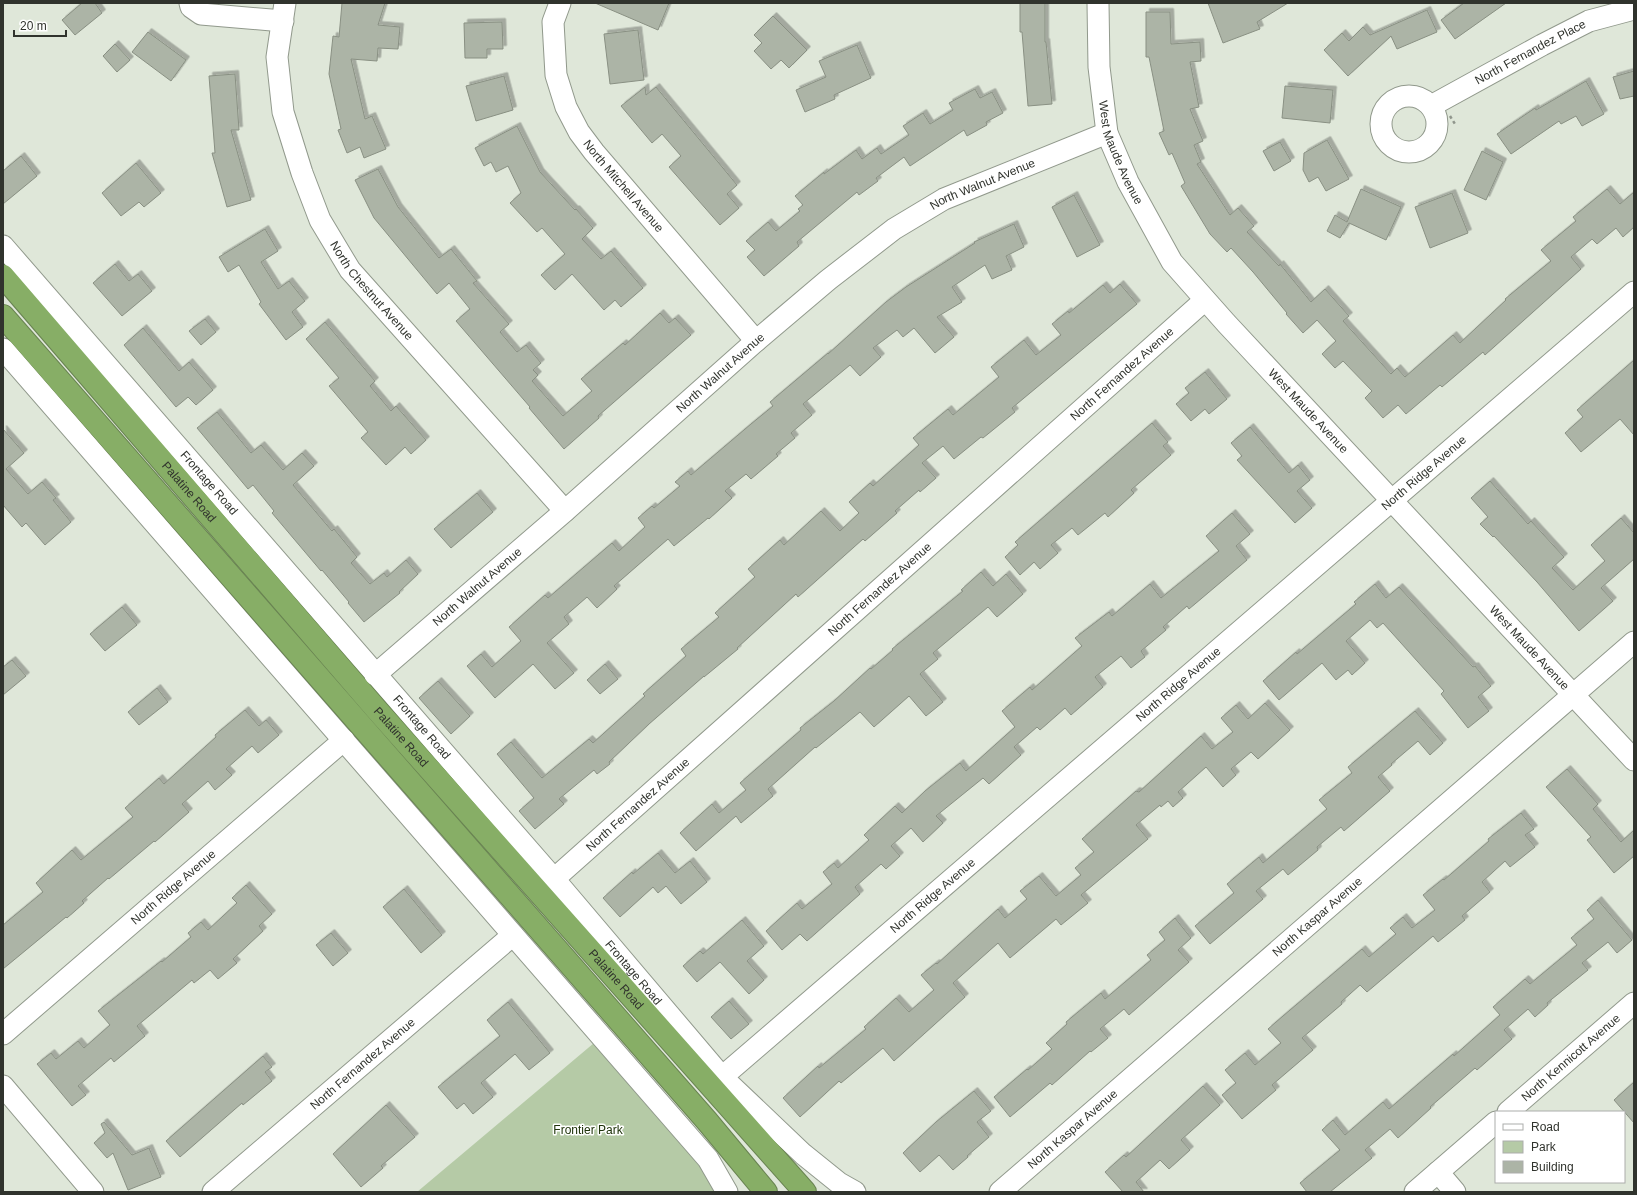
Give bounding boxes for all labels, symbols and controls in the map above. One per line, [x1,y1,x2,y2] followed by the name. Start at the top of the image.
[14,12,66,38] scale bar
[1472,17,1588,87] street label: North Fernandez Place
[20,19,47,33] text: 20 m
[1096,100,1146,207] street label: West Maude Avenue
[580,137,667,235] street label: North Mitchell Avenue
[927,156,1037,213] street label: North Walnut Avenue
[327,239,416,343] street label: North Chestnut Avenue
[1067,324,1177,423] street label: North Fernandez Avenue
[674,330,767,415] street label: North Walnut Avenue
[1265,366,1351,456] street label: West Maude Avenue
[1379,432,1469,513] street label: North Ridge Avenue
[178,448,241,518] street label: Frontage Road
[159,459,219,525] street label: Palatine Road
[825,539,935,639] street label: North Fernandez Avenue
[430,544,525,629] street label: North Walnut Avenue
[1486,603,1572,693] street label: West Maude Avenue
[1133,644,1224,725] street label: North Ridge Avenue
[390,692,453,762] street label: Frontage Road
[371,704,431,770] street label: Palatine Road
[583,755,692,854] street label: North Fernandez Avenue
[128,847,219,927] street label: North Ridge Avenue
[887,855,978,936] street label: North Ridge Avenue
[1270,874,1365,959] street label: North Kaspar Avenue
[602,938,665,1008] street label: Frontage Road
[586,946,646,1012] street label: Palatine Road
[1519,1011,1623,1104] street label: North Kennicott Avenue
[307,1015,418,1113] street label: North Fernandez Avenue
[1025,1086,1120,1172] street label: North Kaspar Avenue
[1495,1111,1625,1183] legend
[1531,1120,1560,1134] text: Road
[553,1123,624,1137] park label: Frontier Park
[1531,1140,1557,1154] text: Park
[1531,1160,1574,1174] text: Building

